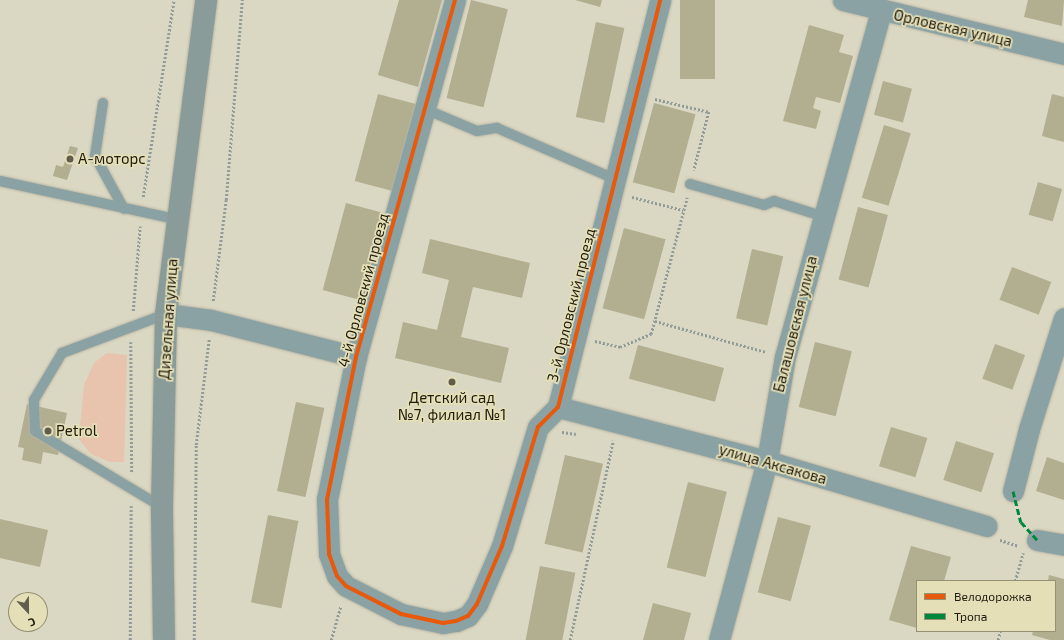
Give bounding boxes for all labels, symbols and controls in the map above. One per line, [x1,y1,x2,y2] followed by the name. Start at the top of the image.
[892,6,1014,50] street label: Орловская улица
[78,150,146,168] place label: А-моторс
[65,154,75,164] marker: А-моторс
[334,211,392,369] street label: 4-й Орловский проезд
[543,226,599,384] street label: 3-й Орловский проезд
[769,254,821,394] street label: Балашовская улица
[155,258,181,380] street label: Дизельная улица
[447,377,457,387] marker: Детский сад №7, филиал №1
[397,388,507,423] place label: Детский сад №7, филиал №1
[56,422,97,440] place label: Petrol
[43,426,53,436] marker: Petrol
[717,440,829,488] street label: улица Аксакова
[916,580,1056,632] legend
[954,589,1032,603] text: Велодорожка
[8,592,48,632] north arrow
[954,609,987,623] text: Тропа
[27,615,38,630] text: С

